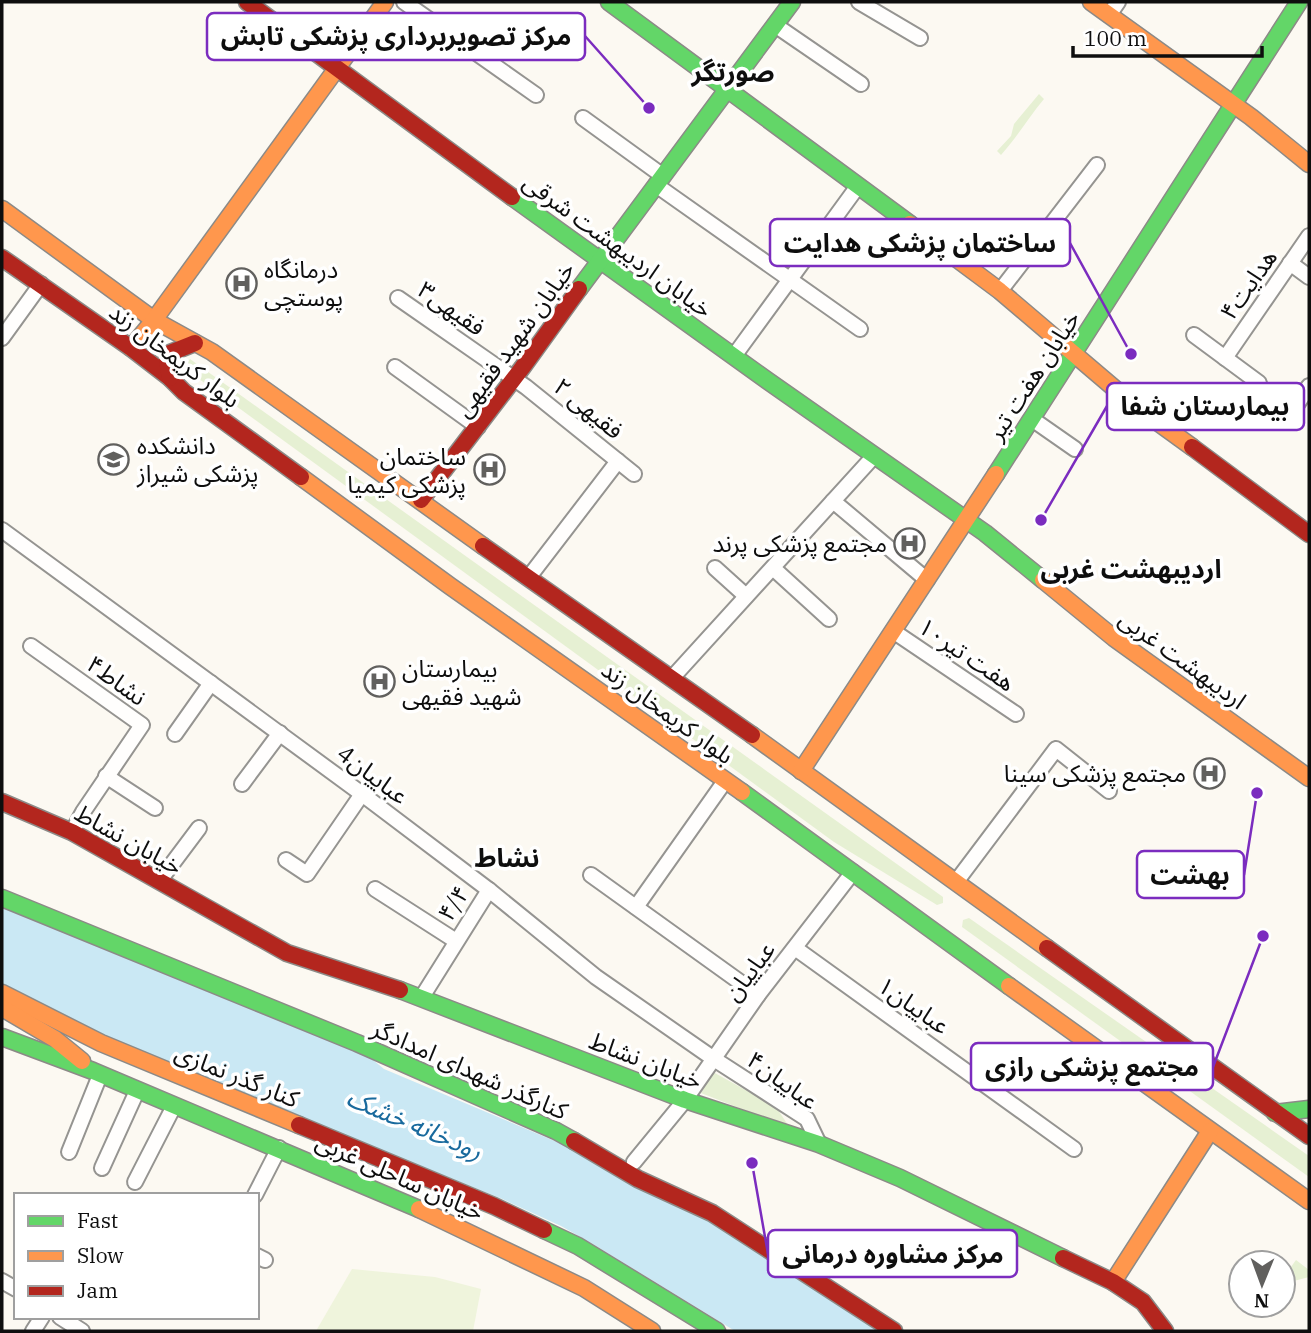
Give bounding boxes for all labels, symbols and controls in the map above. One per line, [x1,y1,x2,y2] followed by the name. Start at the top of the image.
[207,13,585,60] callout: مرکز تصویربرداری پزشکی تابش
[1073,14,1262,58] scale bar
[221,18,571,54] text: مرکز تصویربرداری پزشکی تابش
[1084,24,1147,52] text: 100 m
[690,54,775,88] district label: صورتگر
[517,165,719,325] street label: خیابان اردیبهشت شرقی
[770,219,1070,266] callout: ساختمان پزشکی هدایت
[784,225,1056,261] text: ساختمان پزشکی هدایت
[1212,242,1284,326] street label: هدایت۴
[264,253,343,313] place label: درمانگاه پوستچی
[447,255,581,423] street label: خیابان شهید فقیهی
[224,266,258,300] hospital icon: درمانگاه پوستچی
[412,273,492,343] street label: فقیهی۳
[103,295,247,415] street label: بلوار کریمخان زند
[979,304,1087,447] street label: خیابان هفت تیر
[548,370,630,446] street label: ۲ فقیهی
[1107,383,1304,430] callout: بیمارستان شفا
[1121,388,1289,422] text: بیمارستان شفا
[136,429,258,489] place label: دانشکده پزشکی شیراز
[347,440,466,500] place label: ساختمان پزشکی کیمیا
[97,442,131,476] school or university icon: دانشکده پزشکی شیراز
[472,453,506,487] hospital icon: ساختمان پزشکی کیمیا
[893,526,927,560] hospital icon: مجتمع پزشکی پرند
[713,527,887,561] place label: مجتمع پزشکی پرند
[1040,551,1222,585] district label: اردیبهشت غربی
[1113,602,1253,716] street label: اردیبهشت غربی
[912,610,1022,698] street label: ۱۰هفت تیر
[81,648,153,712] street label: نشاط۴
[402,652,522,712] place label: بیمارستان شهید فقیهی
[595,653,741,771] street label: بلوار کریمخان زند
[362,665,396,699] hospital icon: بیمارستان شهید فقیهی
[331,737,415,811] street label: عباییان4
[1192,756,1226,790] hospital icon: مجتمع پزشکی سینا
[1004,757,1186,791] place label: مجتمع پزشکی سینا
[70,796,188,882] street label: خیابان نشاط
[475,840,539,874] district label: نشاط
[1137,851,1244,898] callout: بهشت
[1150,857,1230,891] text: بهشت
[430,879,476,927] street label: ۴/۴
[716,935,782,1007] street label: عباییان
[872,969,956,1041] street label: عباییان۱
[366,1011,574,1127] street label: کنارگذر شهدای امدادگر
[585,1024,707,1096] street label: خیابان نشاط
[170,1036,305,1115] street label: کنار گذر نمازی
[741,1043,825,1117] street label: عباییان۴
[971,1043,1213,1090] callout: مجتمع پزشکی رازی
[985,1049,1199,1086] text: مجتمع پزشکی رازی
[342,1079,488,1167] water label: رودخانه خشک
[311,1125,489,1227] street label: خیابان ساحلی غربی
[14,1193,259,1319] legend
[77,1206,118,1234] text: Fast
[768,1230,1017,1277] callout: مرکز مشاوره درمانی
[782,1236,1004,1270] text: مرکز مشاوره درمانی
[77,1241,124,1269] text: Slow
[1227,1249,1297,1319] north arrow
[77,1276,118,1304] text: Jam
[1254,1289,1269,1313] text: N

